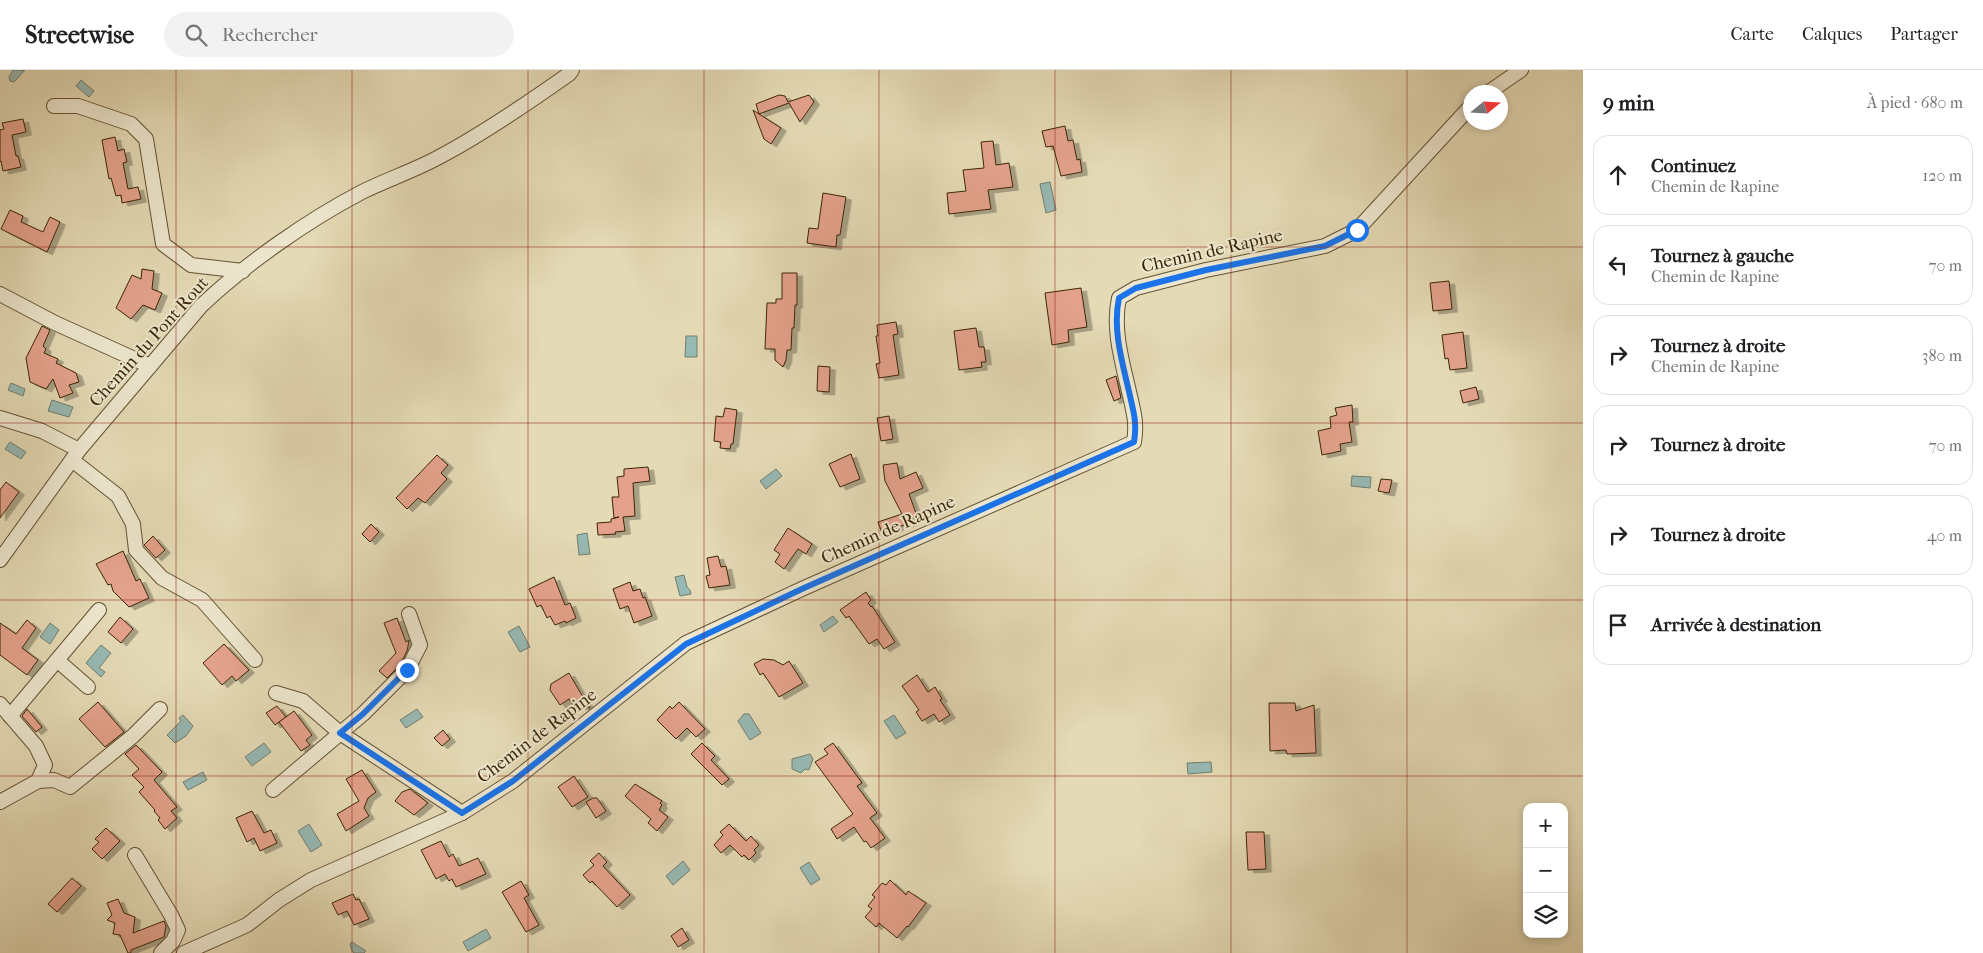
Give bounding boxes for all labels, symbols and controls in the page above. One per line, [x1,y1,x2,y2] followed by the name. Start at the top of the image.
[164,12,514,57] search box
[25,21,134,49] text: Streetwise
[182,21,210,49] icon: search
[222,24,318,46] text: Rechercher
[1731,24,1774,45] text: Carte
[1802,24,1862,45] text: Calques
[1890,24,1958,45] text: Partager
[1463,85,1508,130] north arrow
[1603,91,1654,115] text: 9 min
[1867,93,1963,112] text: À pied · 680 m
[1651,155,1736,177] text: Continuez
[1604,161,1632,189] icon: ahead
[1923,166,1962,185] text: 120 m
[1651,177,1779,196] text: Chemin de Rapine
[1346,219,1369,242] route start
[1139,225,1285,277] street label: Chemin de Rapine
[1651,245,1794,267] text: Tournez à gauche
[1604,251,1632,279] icon: left
[1929,256,1962,275] text: 70 m
[1651,267,1779,286] text: Chemin de Rapine
[85,272,213,411] street label: Chemin du Pont Rout
[1651,335,1785,357] text: Tournez à droite
[1604,341,1632,369] icon: right
[1922,346,1962,365] text: 380 m
[1651,357,1779,376] text: Chemin de Rapine
[1604,431,1632,459] icon: right
[1651,434,1785,456] text: Tournez à droite
[1929,436,1962,455] text: 70 m
[818,491,958,569] street label: Chemin de Rapine
[1604,521,1632,549] icon: right
[1651,524,1785,546] text: Tournez à droite
[1927,526,1962,545] text: 40 m
[1604,611,1632,639] icon: arrive
[1651,614,1821,636] text: Arrivée à destination
[396,659,419,682] route end
[473,684,601,788] street label: Chemin de Rapine
[1523,803,1568,938] map controls
[1523,803,1568,848] button: +
[1523,848,1568,893] button: −
[1523,893,1568,938] button: layers

